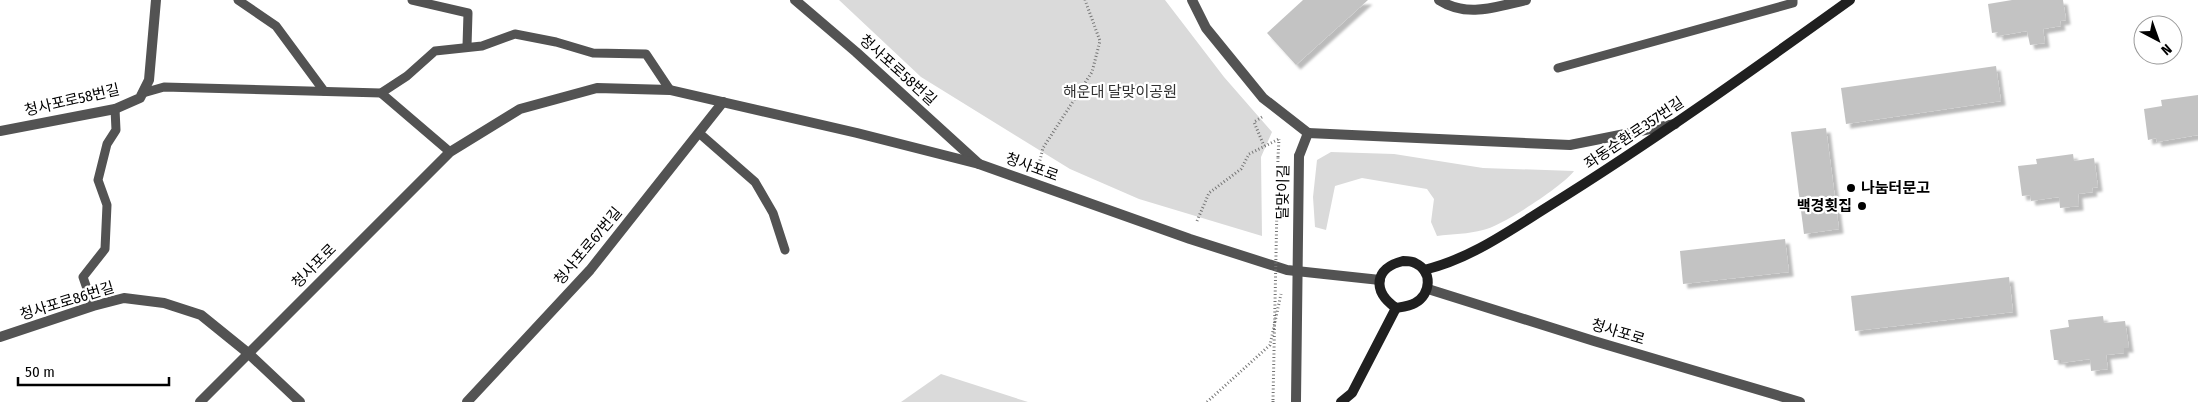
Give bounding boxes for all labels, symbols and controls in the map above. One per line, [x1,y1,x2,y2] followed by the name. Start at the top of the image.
[2133,15,2183,65] north arrow
[856,31,940,109] street label: 청사포로58번길
[2157,40,2175,59] text: N
[23,80,121,120] street label: 청사포로58번길
[1063,83,1177,101] park label: 해운대 달맞이공원
[1581,93,1687,173] street label: 좌동순환로357번길
[1003,149,1061,185] street label: 청사포로
[1274,164,1292,220] street label: 달맞이길
[1861,179,1930,197] place label: 나눔터문고
[1845,182,1857,194] marker: 나눔터문고
[1797,197,1852,215] place label: 백경횟집
[1856,200,1868,212] marker: 백경횟집
[550,203,626,289] street label: 청사포로67번길
[288,240,340,292] street label: 청사포로
[18,278,116,324] street label: 청사포로86번길
[1589,315,1647,349] street label: 청사포로
[18,354,169,386] scale bar
[25,363,55,381] text: 50 m

